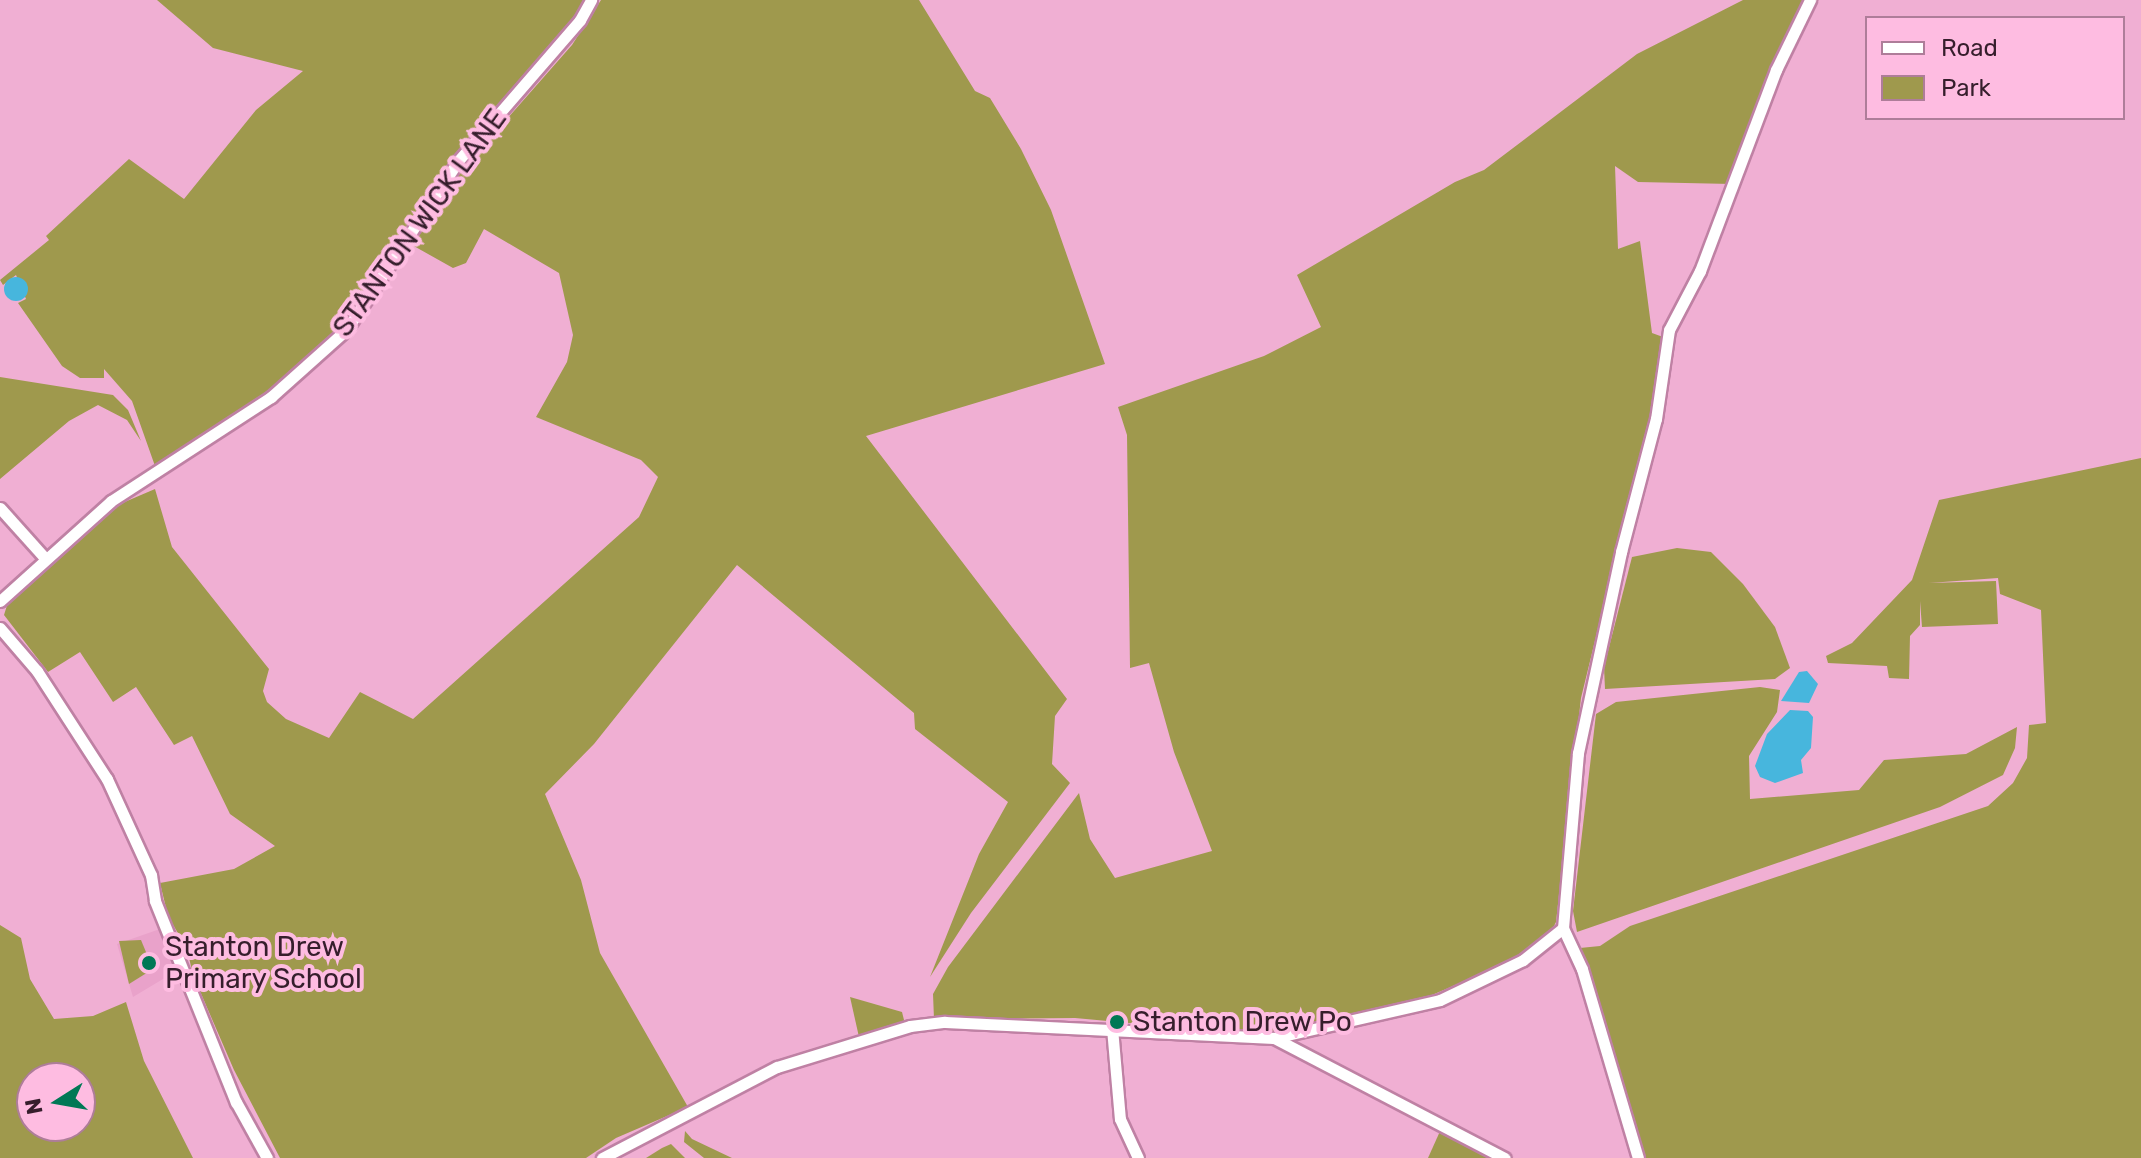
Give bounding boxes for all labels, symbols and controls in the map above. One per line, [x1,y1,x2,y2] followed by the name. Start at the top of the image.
[1865,16,2125,120] legend
[1941,34,1998,62] text: Road
[1941,74,1991,102] text: Park
[326,102,514,344] street label: STANTON WICK LANE
[165,930,363,996] place label: Stanton Drew Primary School
[140,954,158,972] marker: Stanton Drew Primary School
[1133,1005,1353,1039] place label: Stanton Drew Po
[1108,1013,1126,1031] marker: Stanton Drew Po
[16,1062,96,1142] north arrow
[19,1096,49,1117] text: N

